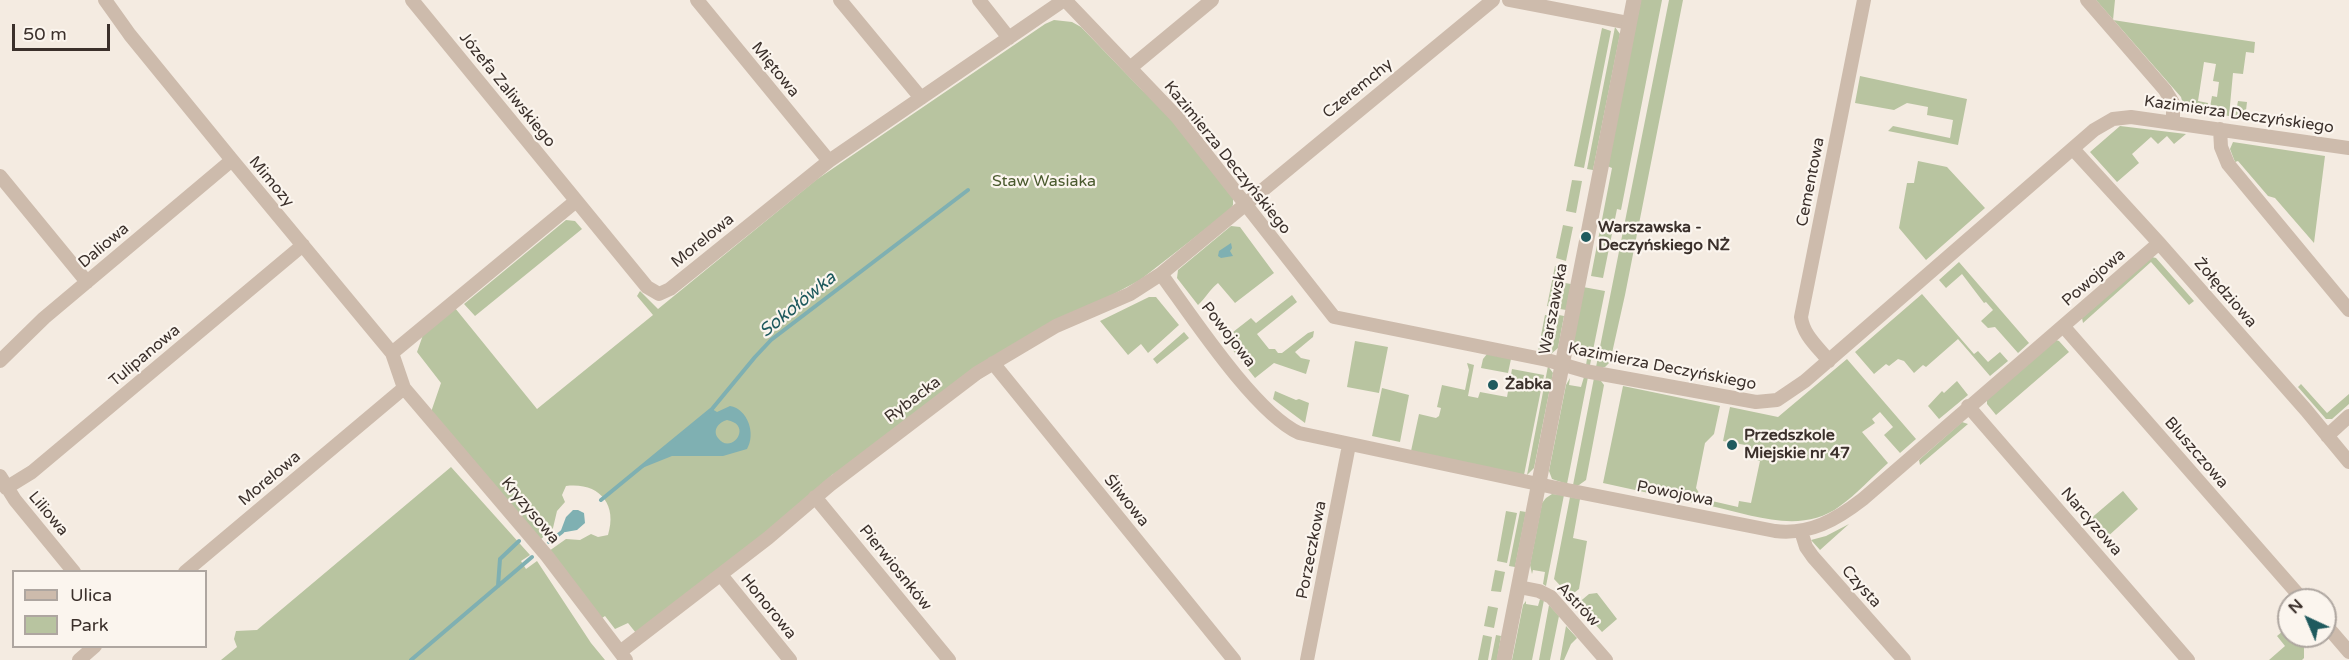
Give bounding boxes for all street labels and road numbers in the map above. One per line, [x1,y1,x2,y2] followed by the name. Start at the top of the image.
[455,29,559,151] street label: Józefa Zaliwskiego
[747,38,803,102] street label: Miętowa
[1319,55,1397,123] street label: Czeremchy
[1159,78,1295,238] street label: Kazimierza Deczyńskiego
[2143,92,2335,138] street label: Kazimierza Deczyńskiego
[1793,136,1829,228] street label: Cementowa
[244,153,298,211] street label: Mimozy
[668,210,738,272] street label: Morelowa
[75,219,133,273] street label: Daliowa
[2058,245,2130,311] street label: Powojowa
[2189,254,2261,332] street label: Żołędziowa
[1536,261,1572,357] street label: Warszawska
[1197,298,1259,372] street label: Powojowa
[106,321,184,391] street label: Tulipanowa
[1566,339,1758,395] street label: Kazimierza Deczyńskiego
[881,373,945,427] street label: Rybacka
[2160,413,2232,493] street label: Bluszczowa
[235,448,305,510] street label: Morelowa
[1099,471,1153,531] street label: Śliwowa
[497,474,563,548] street label: Kryzysowa
[1635,477,1715,511] street label: Powojowa
[2056,484,2126,560] street label: Narcyzowa
[24,488,72,540] street label: Liliowa
[1293,499,1331,601] street label: Porzeczkowa
[855,521,935,615] street label: Pierwiosnków
[1837,562,1885,612] street label: Czysta
[736,571,800,643] street label: Honorowa
[1552,579,1604,631] street label: Astrów

